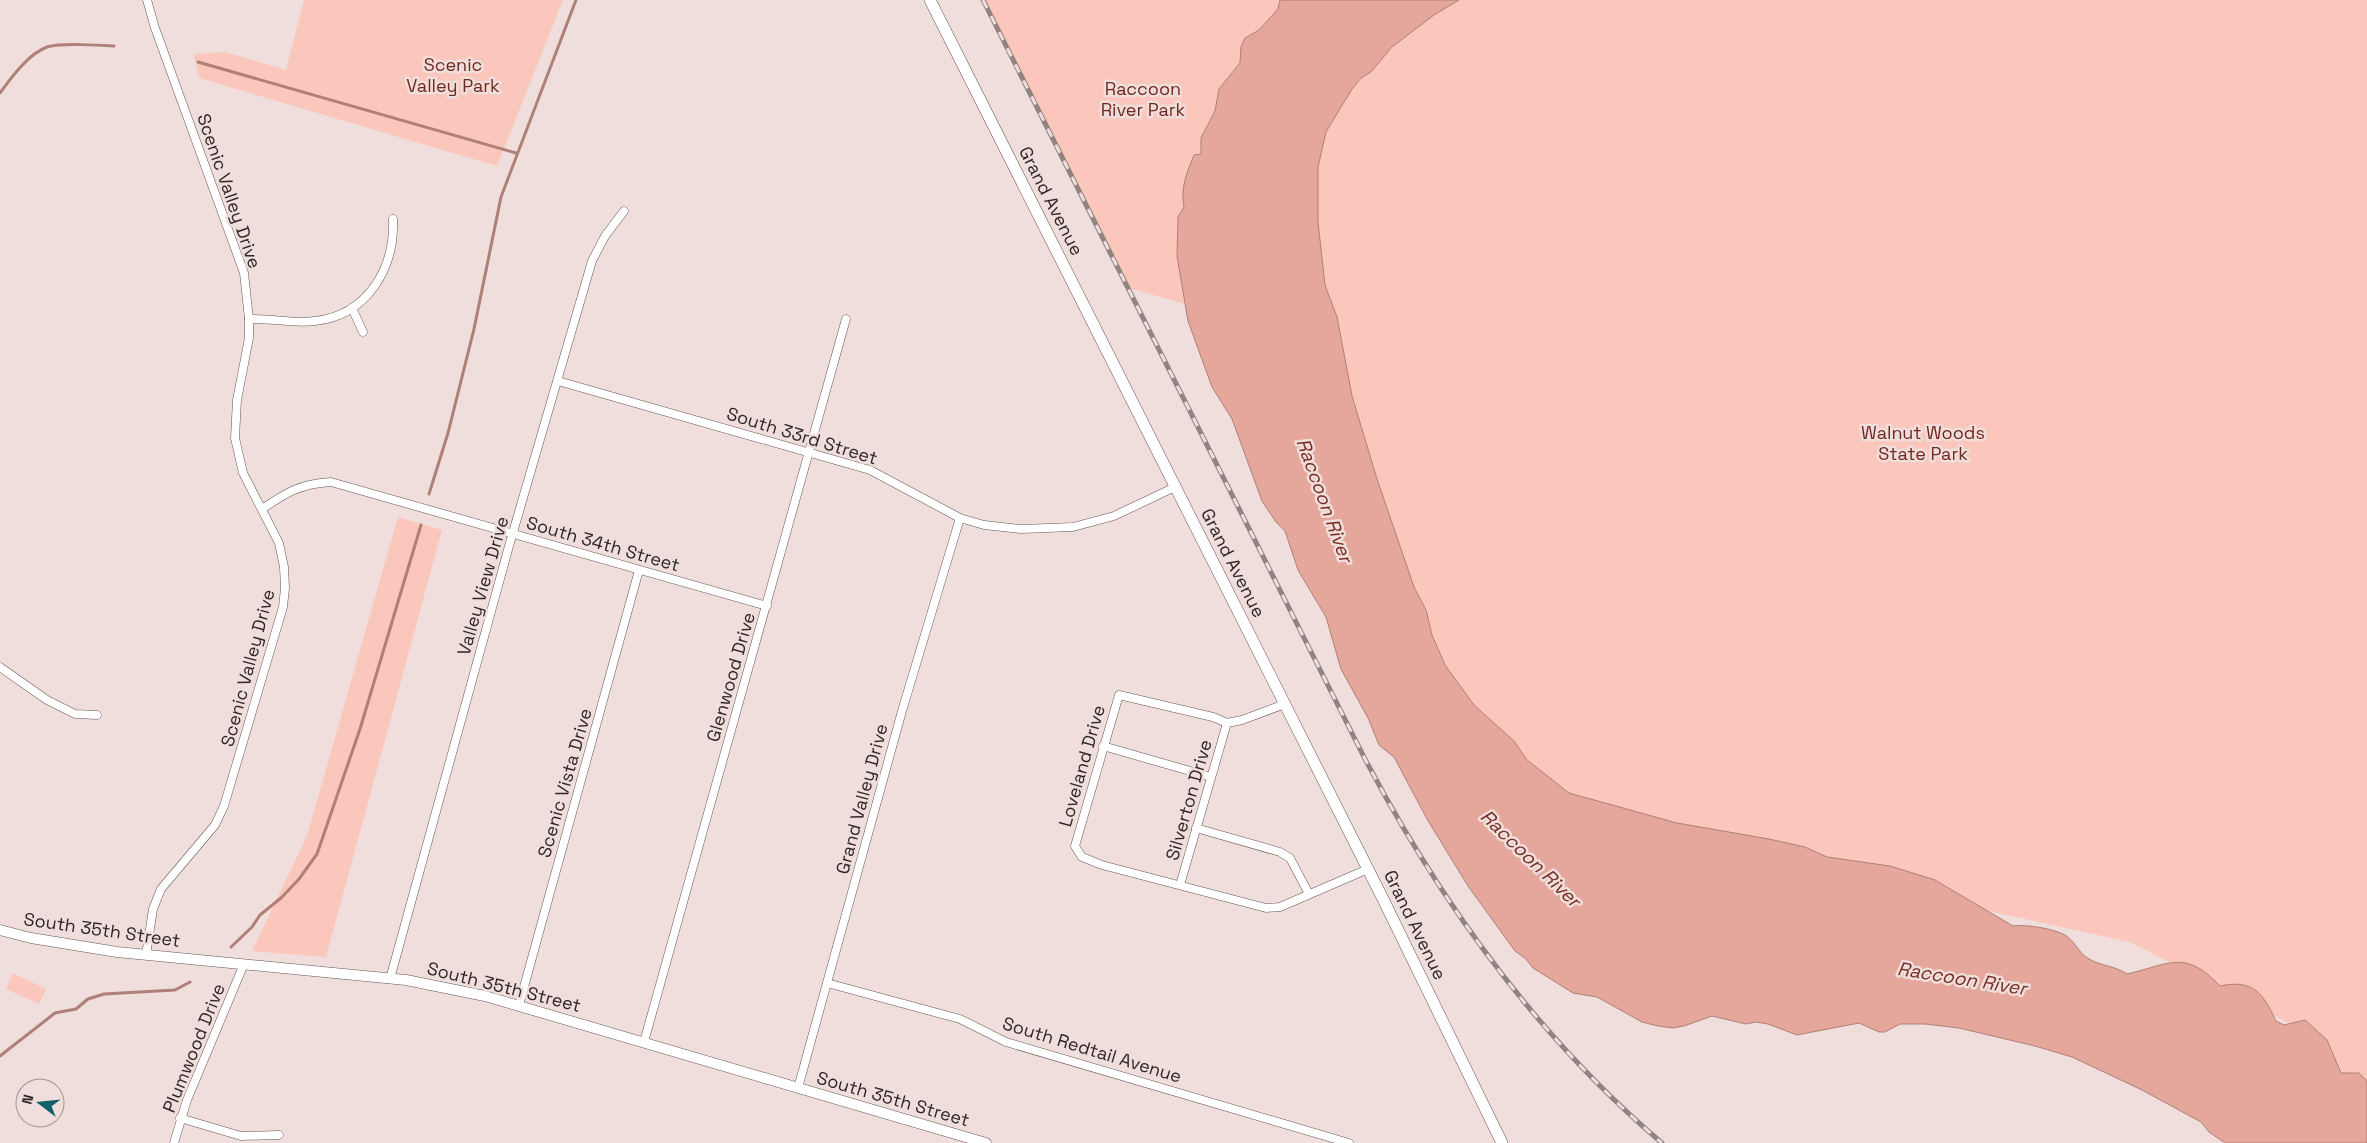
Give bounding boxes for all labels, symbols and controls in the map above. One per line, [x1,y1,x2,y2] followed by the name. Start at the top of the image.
[406,53,500,97] park label: Scenic Valley Park
[1101,77,1186,121] park label: Raccoon River Park
[192,110,267,271] street label: Scenic Valley Drive
[1014,142,1089,259] street label: Grand Avenue
[724,402,880,469] street label: South 33rd Street
[1861,421,1985,465] park label: Walnut Woods State Park
[1290,435,1359,567] water label: Raccoon River
[1196,504,1271,621] street label: Grand Avenue
[524,511,682,576] street label: South 34th Street
[452,514,513,658] street label: Valley View Drive
[215,587,280,749] street label: Scenic Valley Drive
[701,609,760,744] street label: Glenwood Drive
[1053,702,1110,829] street label: Loveland Drive
[532,706,597,860] street label: Scenic Vista Drive
[830,721,893,877] street label: Grand Valley Drive
[1160,737,1217,863] street label: Silverton Drive
[1475,804,1588,914] water label: Raccoon River
[1379,866,1452,983] street label: Grand Avenue
[22,907,182,952] street label: South 35th Street
[425,956,583,1017] street label: South 35th Street
[1896,956,2030,1001] water label: Raccoon River
[157,980,230,1116] street label: Plumwood Drive
[1000,1011,1184,1088] street label: South Redtail Avenue
[814,1066,972,1131] street label: South 35th Street
[15,1078,65,1128] north arrow
[18,1092,37,1106] text: N

